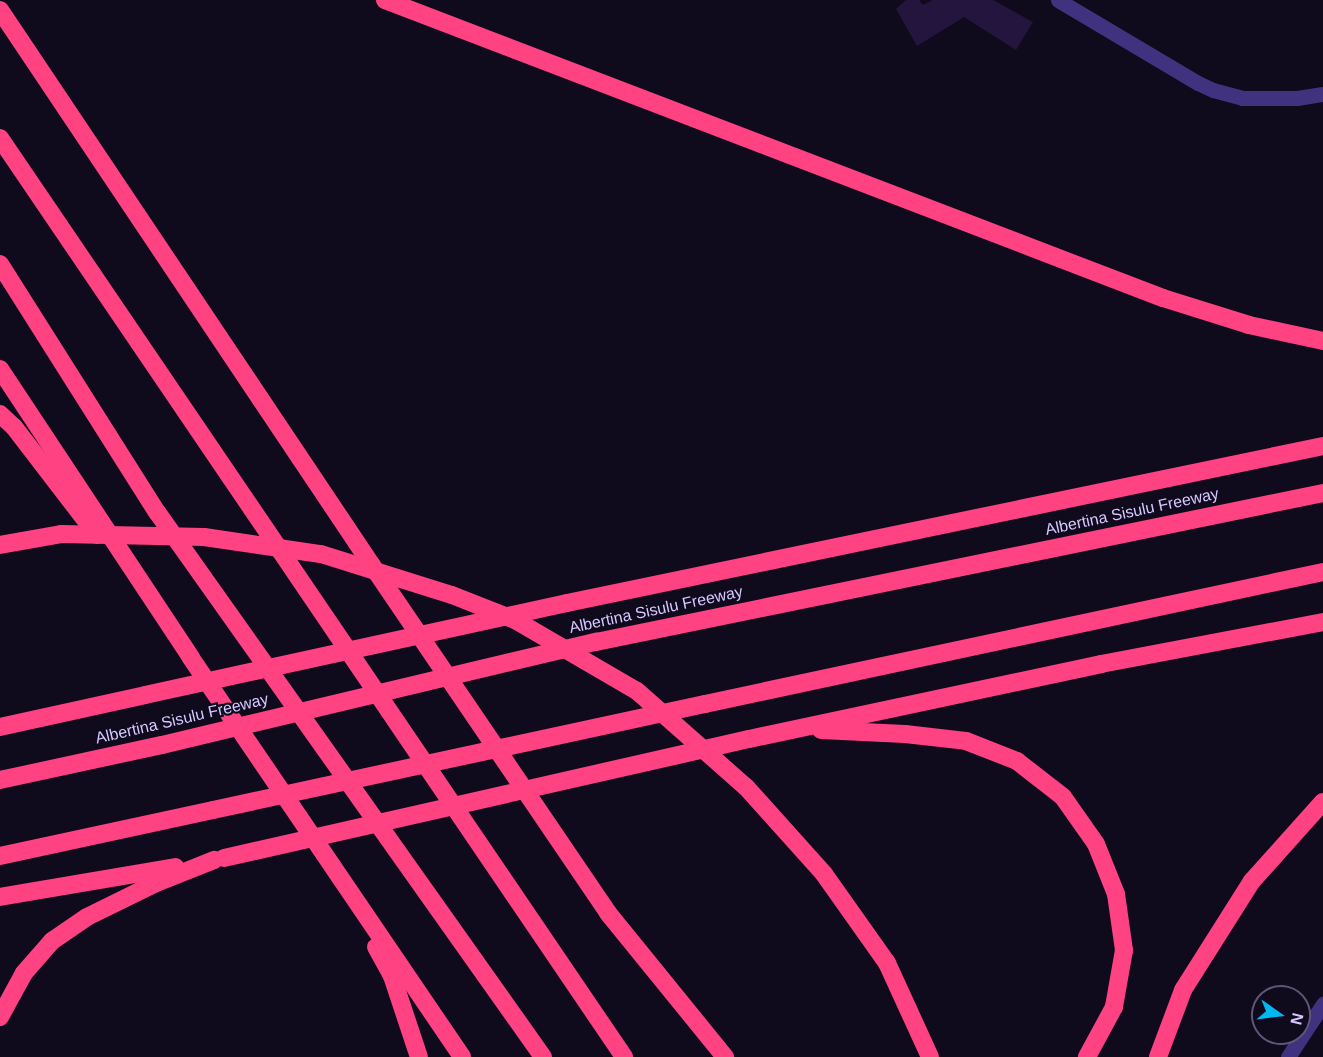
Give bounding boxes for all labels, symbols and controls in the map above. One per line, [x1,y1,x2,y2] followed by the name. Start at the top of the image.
[1043,484,1221,540] street label: Albertina Sisulu Freeway
[567,582,745,638] street label: Albertina Sisulu Freeway
[94,690,270,748] street label: Albertina Sisulu Freeway
[1251,985,1311,1045] north arrow
[1287,1011,1307,1027] text: N

